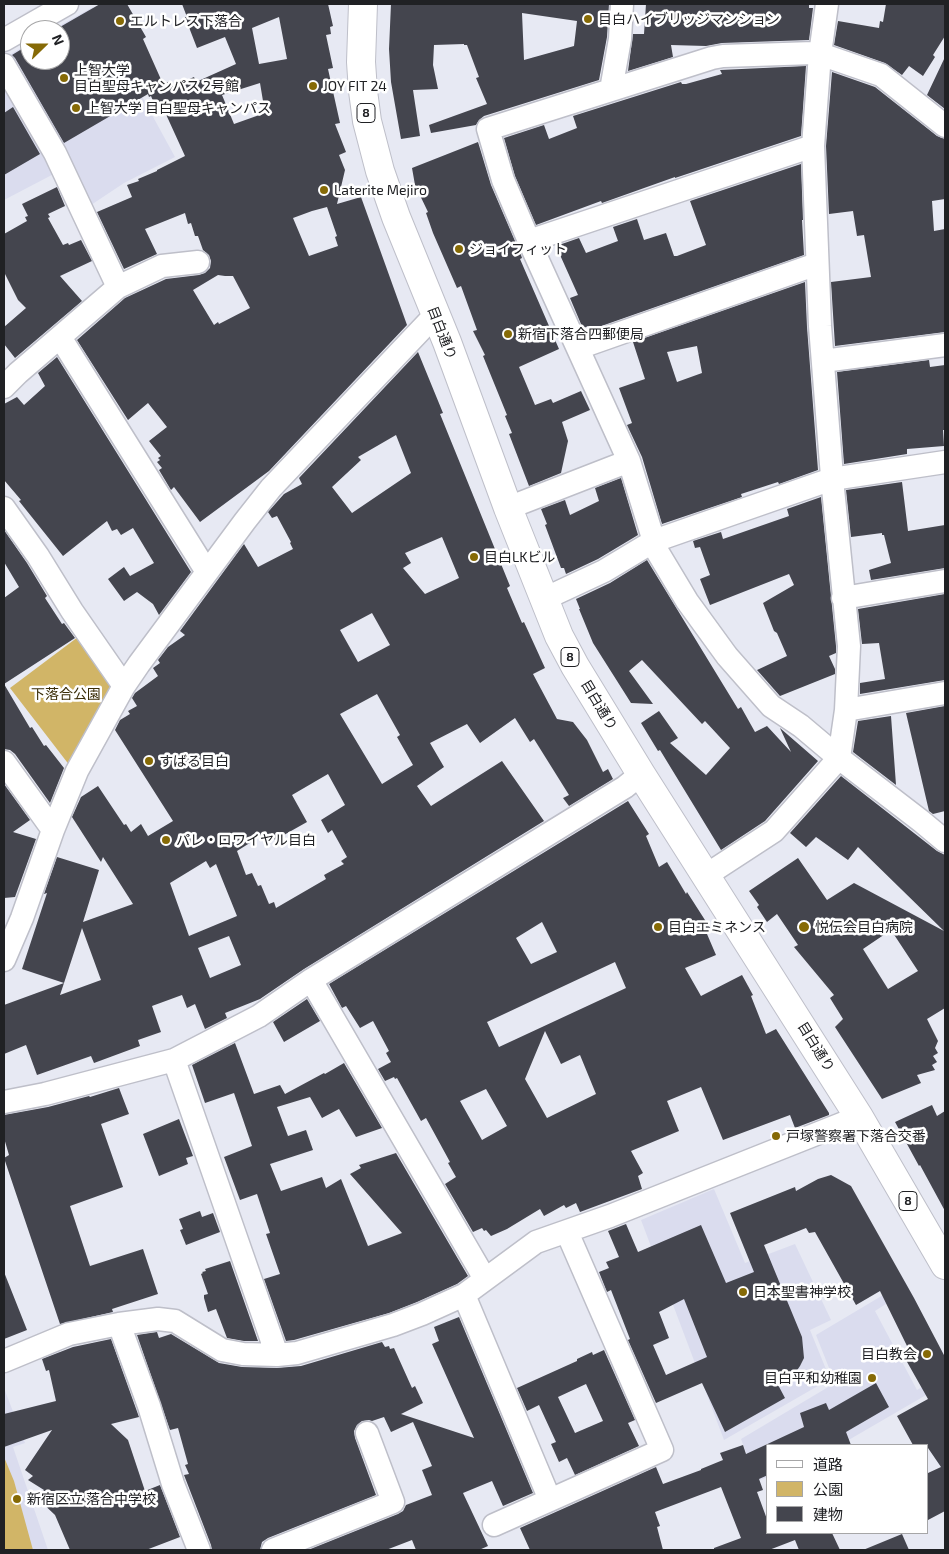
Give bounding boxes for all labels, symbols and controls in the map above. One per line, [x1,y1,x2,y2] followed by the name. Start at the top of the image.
[598,11,780,27] place label: 目白ハイブリッジマンション
[130,13,242,29] place label: エルトレス下落合
[582,13,594,25] marker: 目白ハイブリッジマンション
[114,15,126,27] marker: エルトレス下落合
[20,20,70,70] north arrow
[49,32,68,47] text: N
[74,62,239,94] place label: 上智大学 目白聖母キャンパス 2号館
[58,72,70,84] marker: 上智大学 目白聖母キャンパス 2号館
[323,78,387,94] place label: JOY FIT 24
[307,80,319,92] marker: JOY FIT 24
[86,100,271,116] place label: 上智大学 目白聖母キャンパス
[70,102,82,114] marker: 上智大学 目白聖母キャンパス
[357,104,375,122] road number: 8
[334,182,427,198] place label: Laterite Mejiro
[318,184,330,196] marker: Laterite Mejiro
[469,241,567,257] place label: ジョイフィット
[453,243,465,255] marker: ジョイフィット
[424,304,460,362] street label: 目白通り
[518,326,644,342] place label: 新宿下落合四郵便局
[502,328,514,340] marker: 新宿下落合四郵便局
[484,549,555,565] place label: 目白LKビル
[468,551,480,563] marker: 目白LKビル
[561,648,579,666] road number: 8
[577,677,621,733] street label: 目白通り
[31,686,101,702] park label: 下落合公園
[159,753,229,769] place label: すばる目白
[143,755,155,767] marker: すばる目白
[176,832,316,848] place label: パレ・ロワイヤル目白
[160,834,172,846] marker: パレ・ロワイヤル目白
[668,919,766,935] place label: 目白エミネンス
[815,919,913,935] place label: 悦伝会目白病院
[797,920,811,934] marker: 悦伝会目白病院
[652,921,664,933] marker: 目白エミネンス
[794,1019,838,1075] street label: 目白通り
[786,1128,926,1144] place label: 戸塚警察署下落合交番
[770,1130,782,1142] marker: 戸塚警察署下落合交番
[899,1192,917,1210] road number: 8
[753,1284,851,1300] place label: 日本聖書神学校
[737,1286,749,1298] marker: 日本聖書神学校
[861,1346,917,1362] place label: 目白教会
[921,1348,933,1360] marker: 目白教会
[764,1370,862,1386] place label: 目白平和幼稚園
[866,1372,878,1384] marker: 目白平和幼稚園
[766,1444,929,1534] legend
[813,1455,843,1473] text: 道路
[813,1480,843,1498] text: 公園
[27,1491,156,1507] place label: 新宿区立 落合中学校
[11,1493,23,1505] marker: 新宿区立 落合中学校
[813,1505,843,1523] text: 建物

